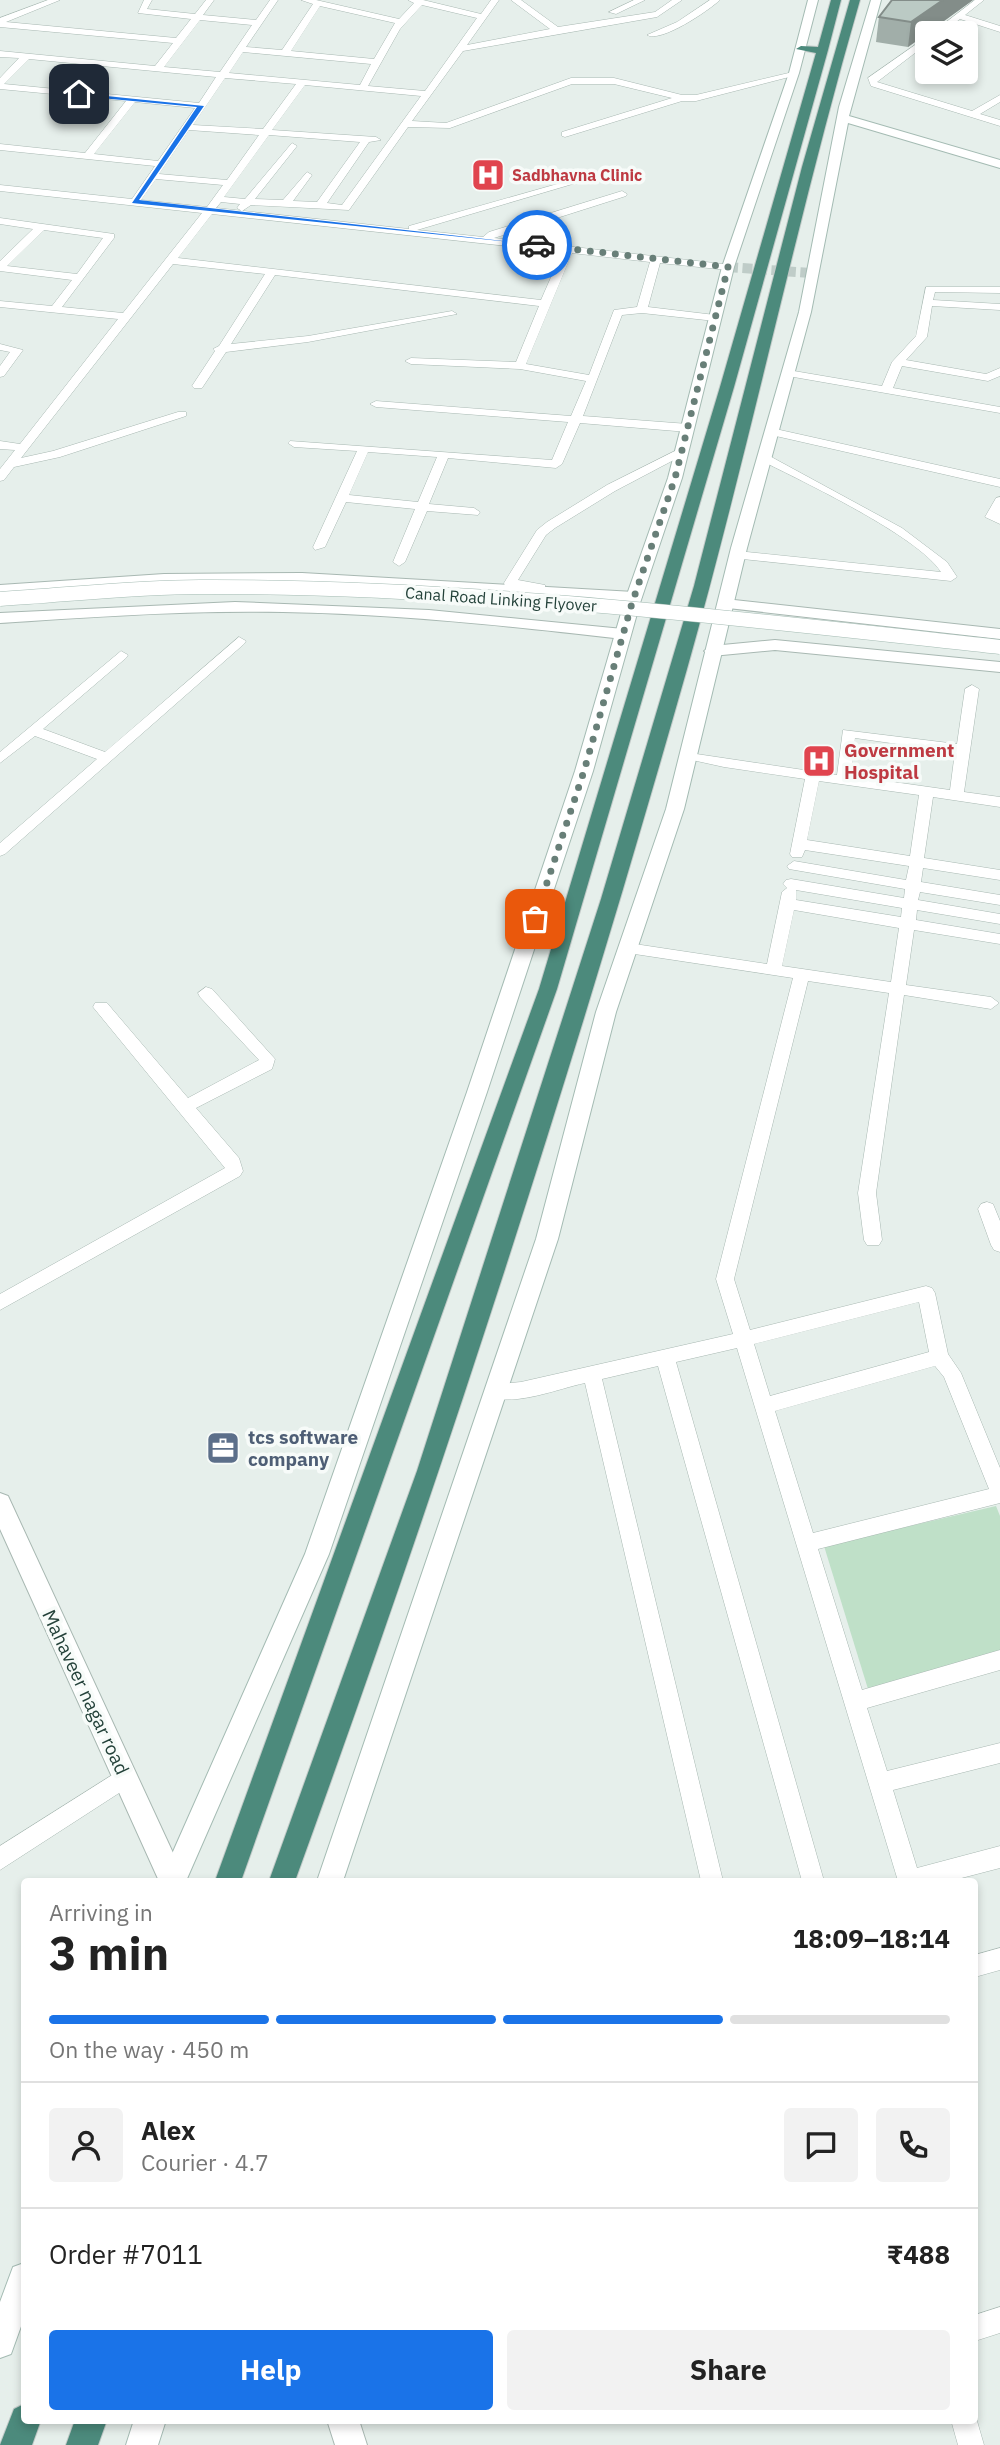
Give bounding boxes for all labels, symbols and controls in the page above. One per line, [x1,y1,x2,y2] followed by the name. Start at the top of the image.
[915,21,978,84] map controls
[915,21,978,84] button: layers
[49,64,109,124] pin
[60,75,98,113] icon: home
[469,156,507,194] hospital icon: Sadbhavna Clinic
[512,165,642,185] place label: Sadbhavna Clinic
[502,210,572,280] courier
[518,226,556,264] icon: car
[405,582,598,616] street label: Canal Road Linking Flyover
[844,738,954,784] place label: Government Hospital
[800,742,838,780] hospital icon: Government Hospital
[505,889,565,949] pin
[516,900,554,938] icon: bag
[248,1425,358,1471] place label: tcs software company
[204,1429,242,1467] office icon: tcs software company
[37,1606,135,1778] street label: Mahaveer nagar road
[49,1897,153,1927] text: Arriving in
[793,1921,950,1955] text: 18:09–18:14
[49,1923,169,1983] text: 3 min
[49,2034,249,2064] text: On the way · 450 m
[49,2108,123,2182] button: person
[784,2108,858,2182] button: chat
[876,2108,950,2182] button: phone
[141,2113,195,2147] text: Alex
[141,2147,269,2177] text: Courier · 4.7
[49,2237,203,2271] text: Order #7011
[887,2237,950,2271] text: ₹488
[49,2330,493,2410] button: Help
[507,2330,950,2410] button: Share

